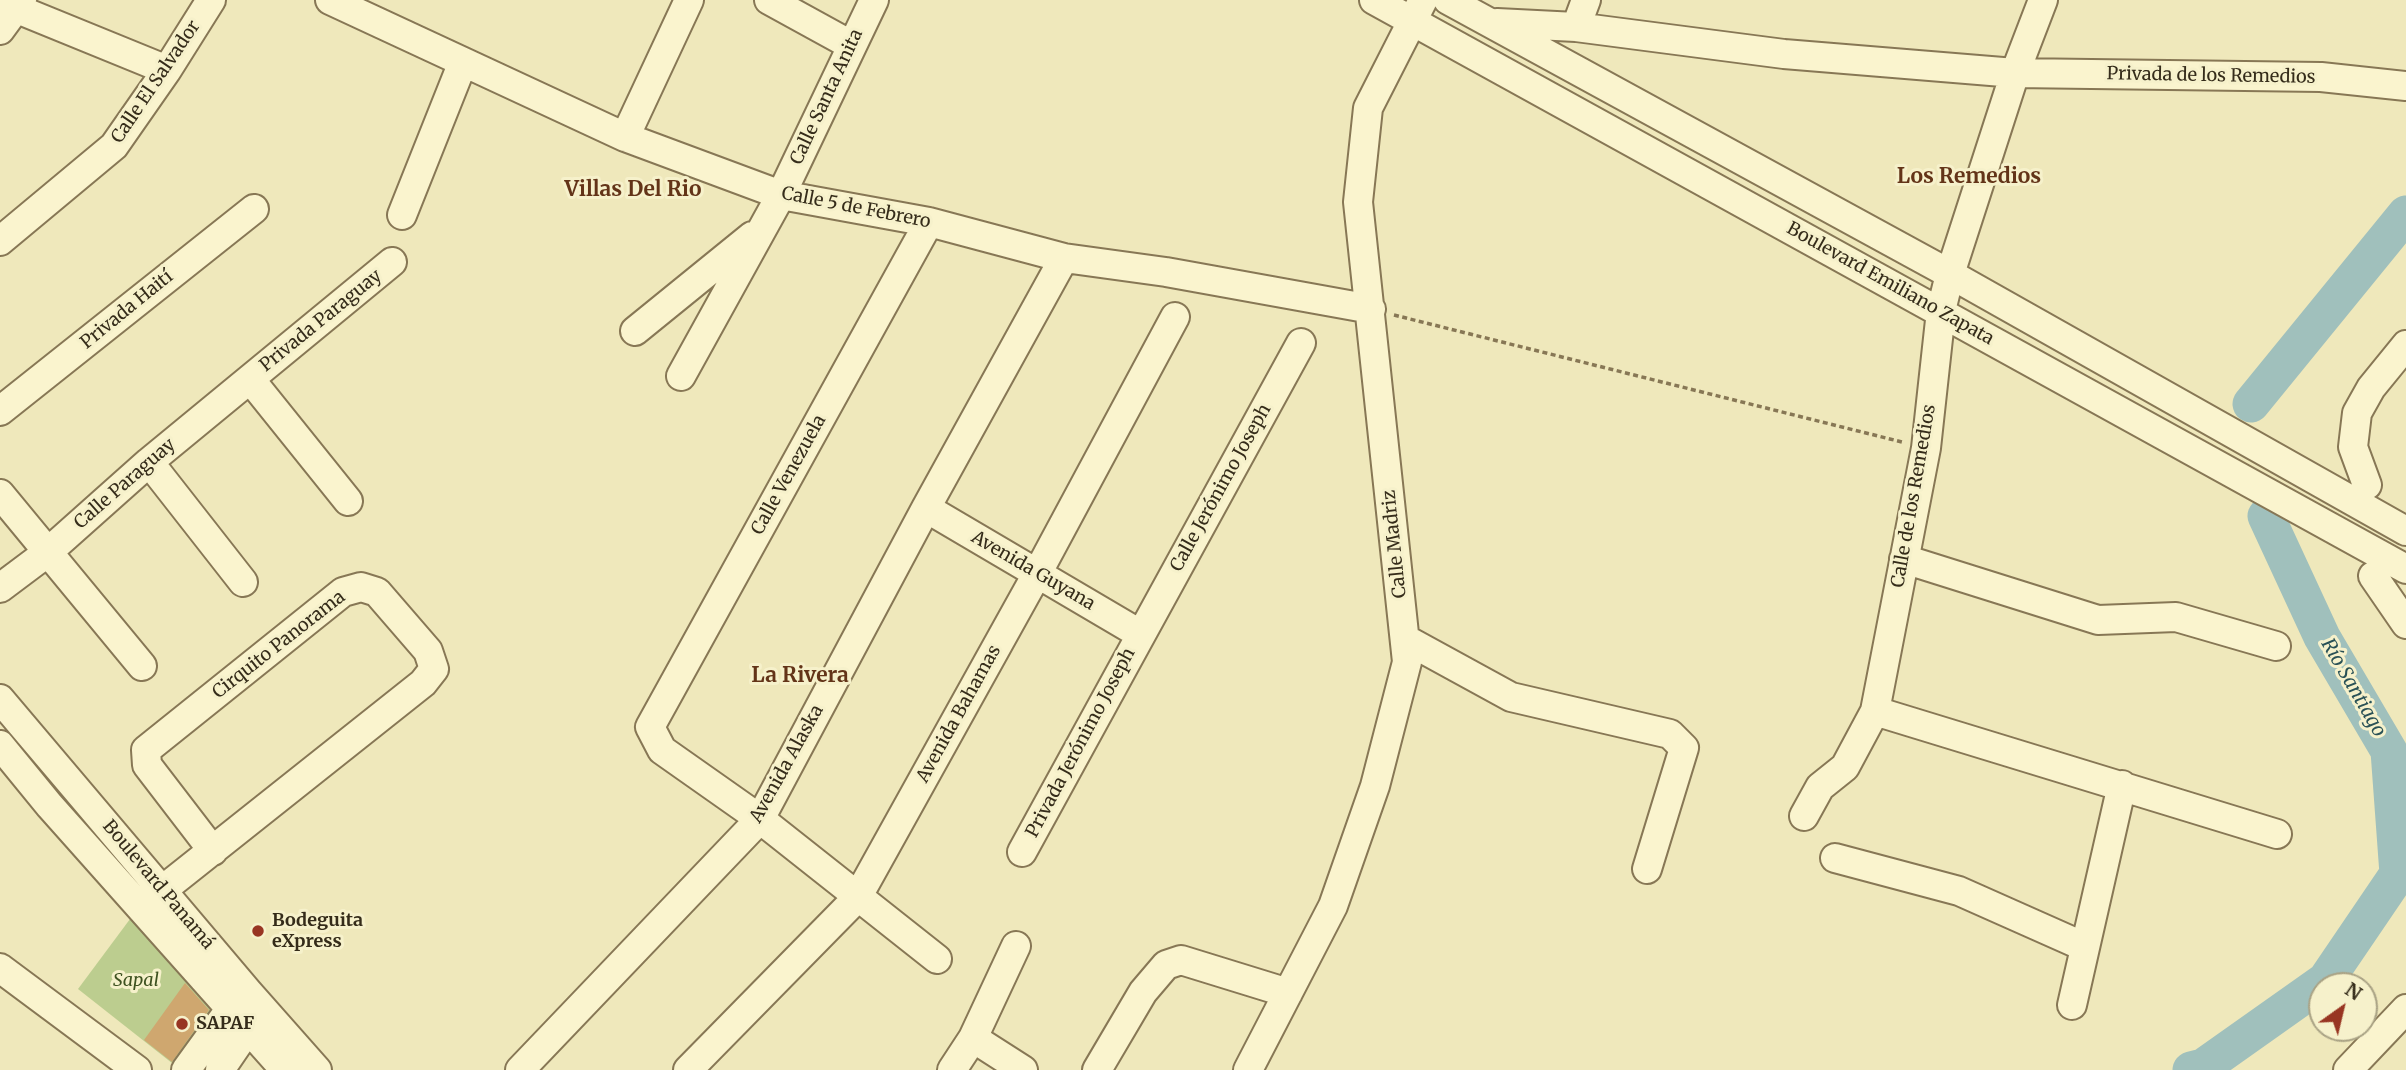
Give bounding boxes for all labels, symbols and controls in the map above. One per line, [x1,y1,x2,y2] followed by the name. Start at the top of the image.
[107,17,205,147] street label: Calle El Salvador
[786,26,868,168] street label: Calle Santa Anita
[2106,63,2316,89] street label: Privada de los Remedios
[1897,164,2041,190] district label: Los Remedios
[565,177,701,203] district label: Villas Del Rio
[780,183,932,233] street label: Calle 5 de Febrero
[1783,218,1997,350] street label: Boulevard Emiliano Zapata
[256,265,386,377] street label: Privada Paraguay
[76,266,178,354] street label: Privada Haití
[1166,401,1276,575] street label: Calle Jerónimo Joseph
[1887,403,1941,589] street label: Calle de los Remedios
[747,411,831,539] street label: Calle Venezuela
[70,434,180,534] street label: Calle Paraguay
[1379,489,1411,599] street label: Calle Madriz
[967,527,1099,615] street label: Avenida Guyana
[208,587,350,703] street label: Cirquito Panorama
[2316,635,2390,741] water label: Río Santiago
[912,642,1006,786] street label: Avenida Bahamas
[1022,645,1140,841] street label: Privada Jerónimo Joseph
[751,663,849,689] district label: La Rivera
[746,701,828,827] street label: Avenida Alaska
[98,816,218,954] street label: Boulevard Panamá
[272,910,363,953] place label: Bodeguita eXpress
[250,923,266,939] marker: Bodeguita eXpress
[113,970,159,992] park label: Sapal
[2308,972,2378,1042] north arrow
[2341,977,2367,1005] text: N
[196,1013,254,1035] place label: SAPAF
[174,1016,190,1032] marker: SAPAF

